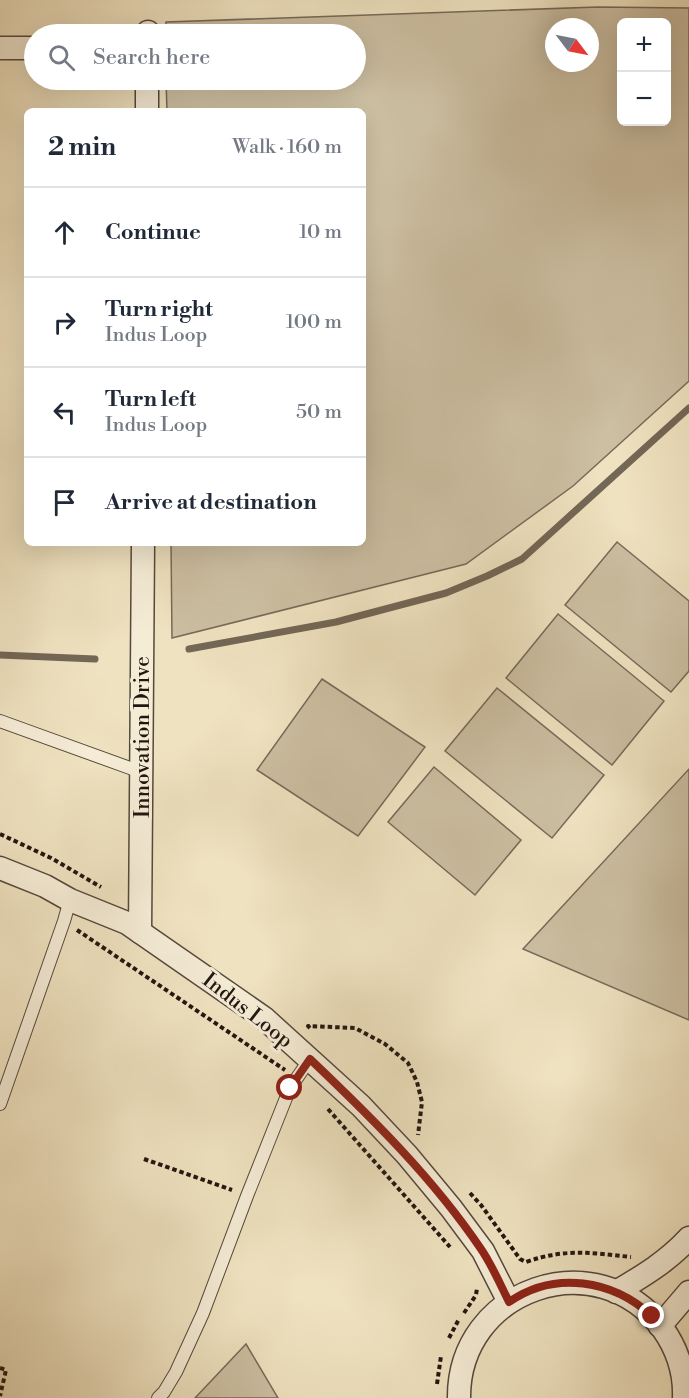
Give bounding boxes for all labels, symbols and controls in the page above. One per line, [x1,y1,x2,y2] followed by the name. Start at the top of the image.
[545,18,599,72] north arrow
[617,18,671,126] map controls
[617,18,671,72] button: +
[24,24,366,90] search box
[45,41,78,74] icon: search
[93,44,210,71] text: Search here
[617,72,671,126] button: −
[48,131,116,163] text: 2 min
[232,135,342,160] text: Walk · 160 m
[48,216,81,249] icon: ahead
[105,219,201,246] text: Continue
[299,220,342,245] text: 10 m
[105,296,213,323] text: Turn right
[48,306,81,339] icon: right
[286,310,342,335] text: 100 m
[105,323,207,348] text: Indus Loop
[105,386,196,413] text: Turn left
[48,396,81,429] icon: left
[296,400,342,425] text: 50 m
[105,413,207,438] text: Indus Loop
[48,486,81,519] icon: arrive
[105,489,317,516] text: Arrive at destination
[130,656,156,818] street label: Innovation Drive
[197,967,298,1054] street label: Indus Loop
[276,1074,302,1100] route start
[638,1302,664,1328] route end

